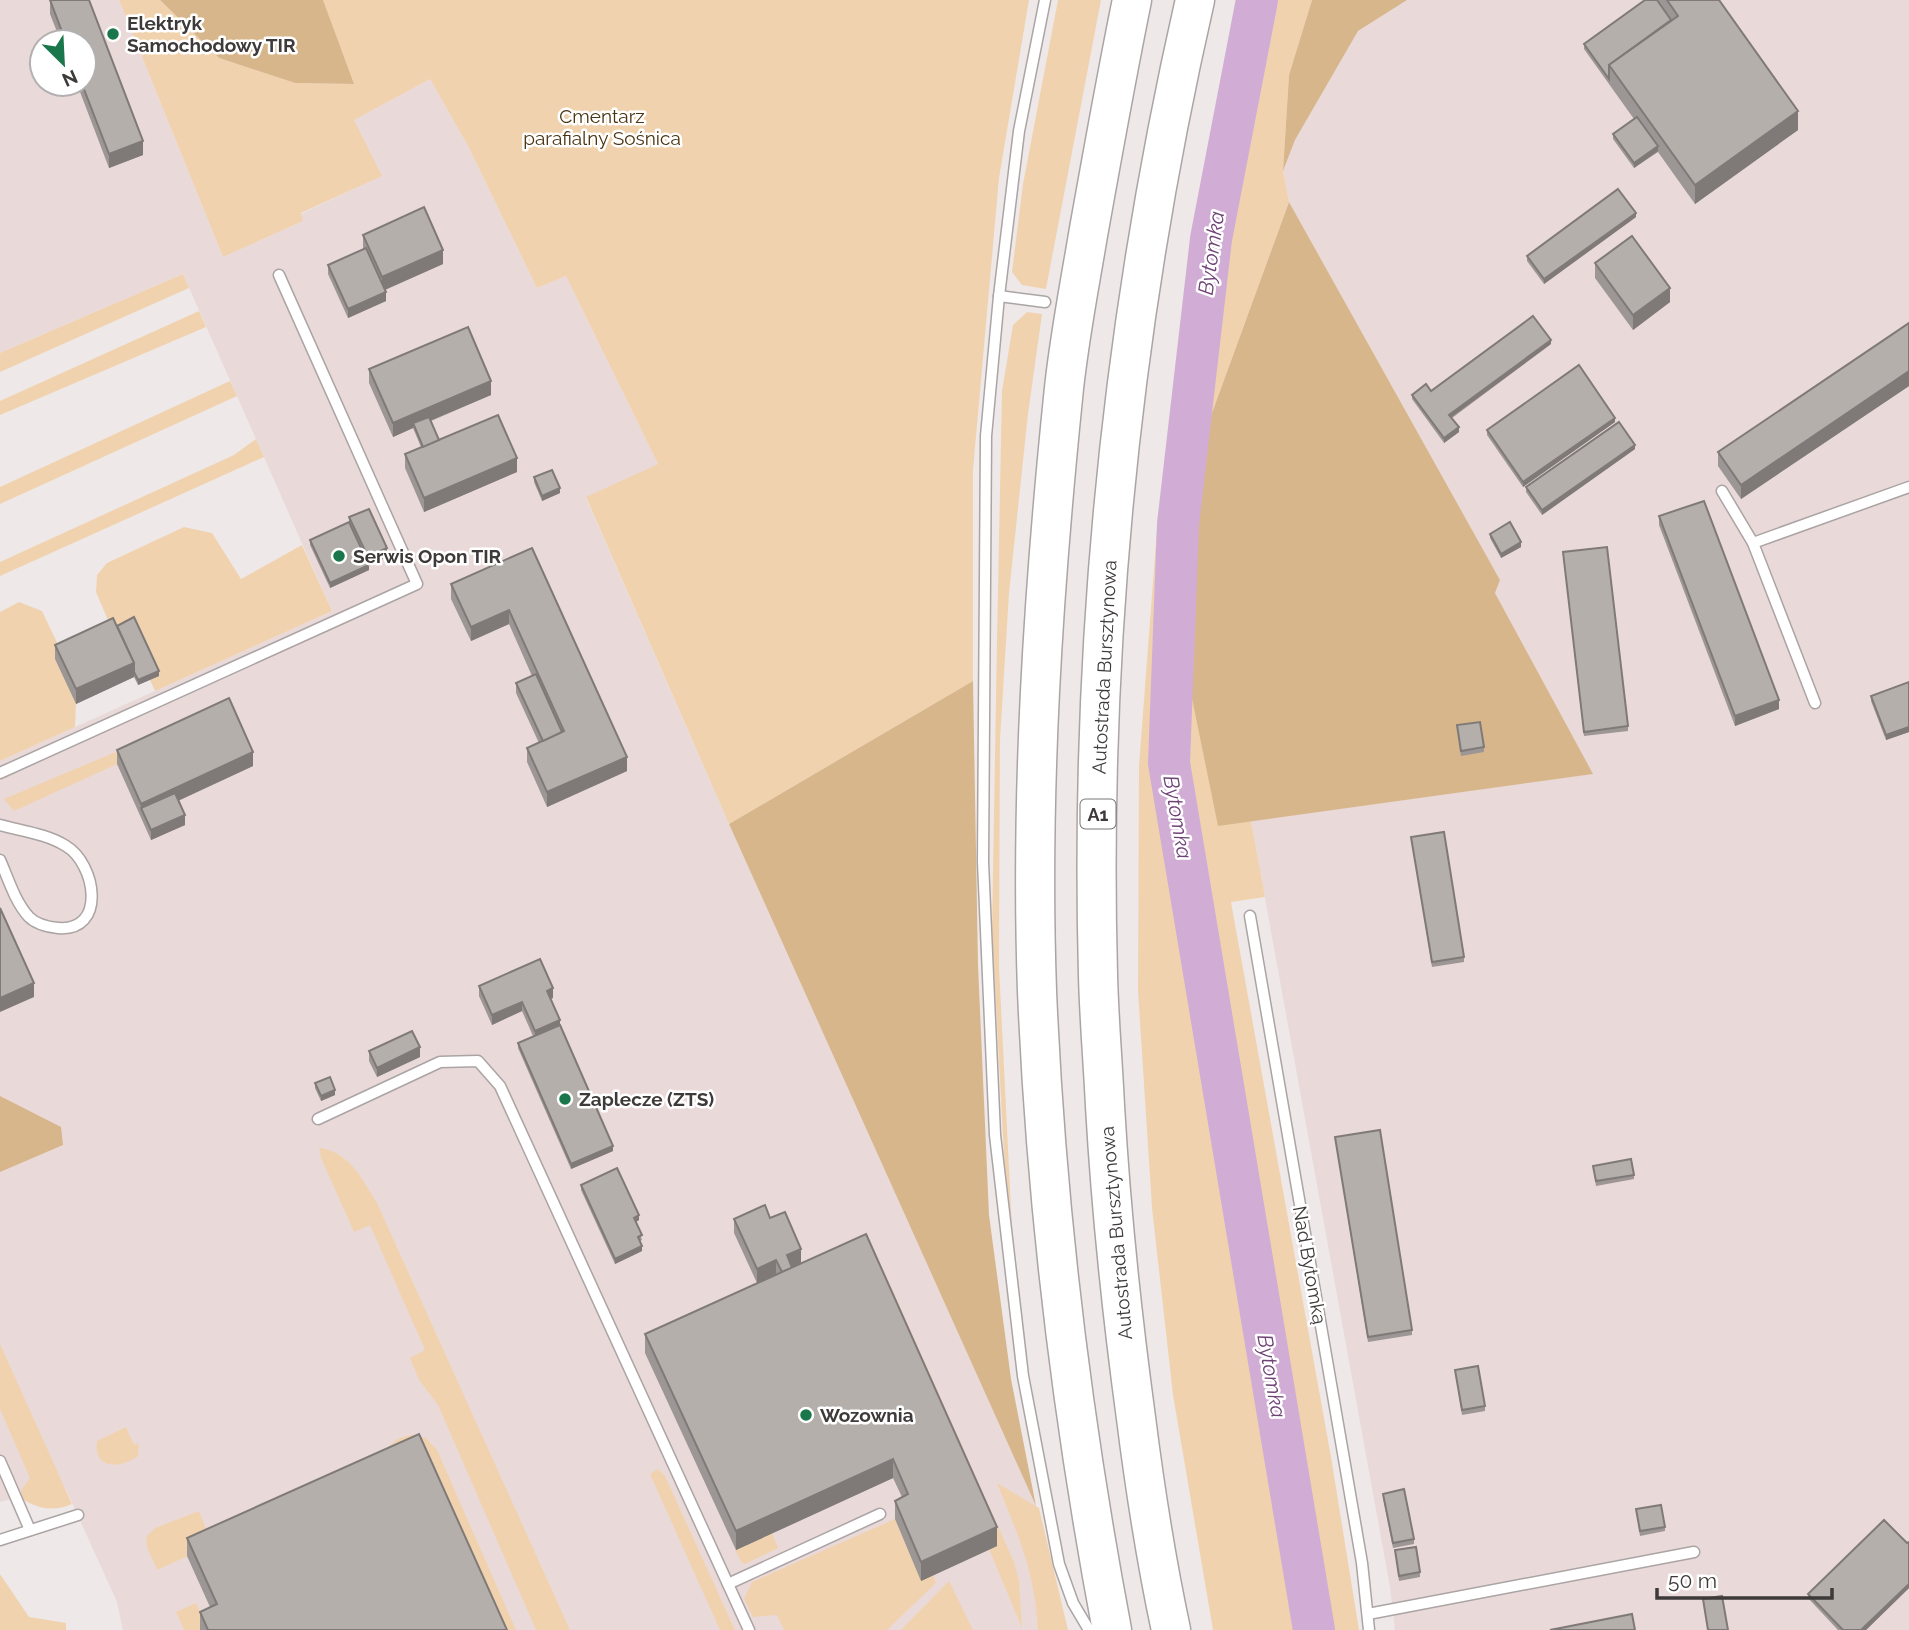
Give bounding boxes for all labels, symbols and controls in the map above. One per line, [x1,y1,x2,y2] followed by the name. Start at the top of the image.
[127,12,296,56] place label: Elektryk Samochodowy TIR
[105,26,121,42] marker: Elektryk Samochodowy TIR
[28,28,98,98] north arrow
[59,66,81,92] text: N
[523,105,681,149] park label: Cmentarz parafialny Sośnica
[1193,210,1229,296] water label: Bytomka
[353,545,502,567] place label: Serwis Opon TIR
[331,548,347,564] marker: Serwis Opon TIR
[1087,559,1121,775] street label: Autostrada Bursztynowa
[1158,773,1198,861] water label: Bytomka
[1080,800,1116,828] road number: A1
[579,1088,714,1110] place label: Zaplecze (ZTS)
[557,1091,573,1107] marker: Zaplecze (ZTS)
[1096,1125,1136,1341] street label: Autostrada Bursztynowa
[1289,1204,1331,1326] street label: Nad Bytomką
[1252,1332,1292,1420] water label: Bytomka
[820,1404,914,1426] place label: Wozownia
[798,1407,814,1423] marker: Wozownia
[1657,1556,1832,1600] scale bar
[1668,1568,1717,1593] text: 50 m

